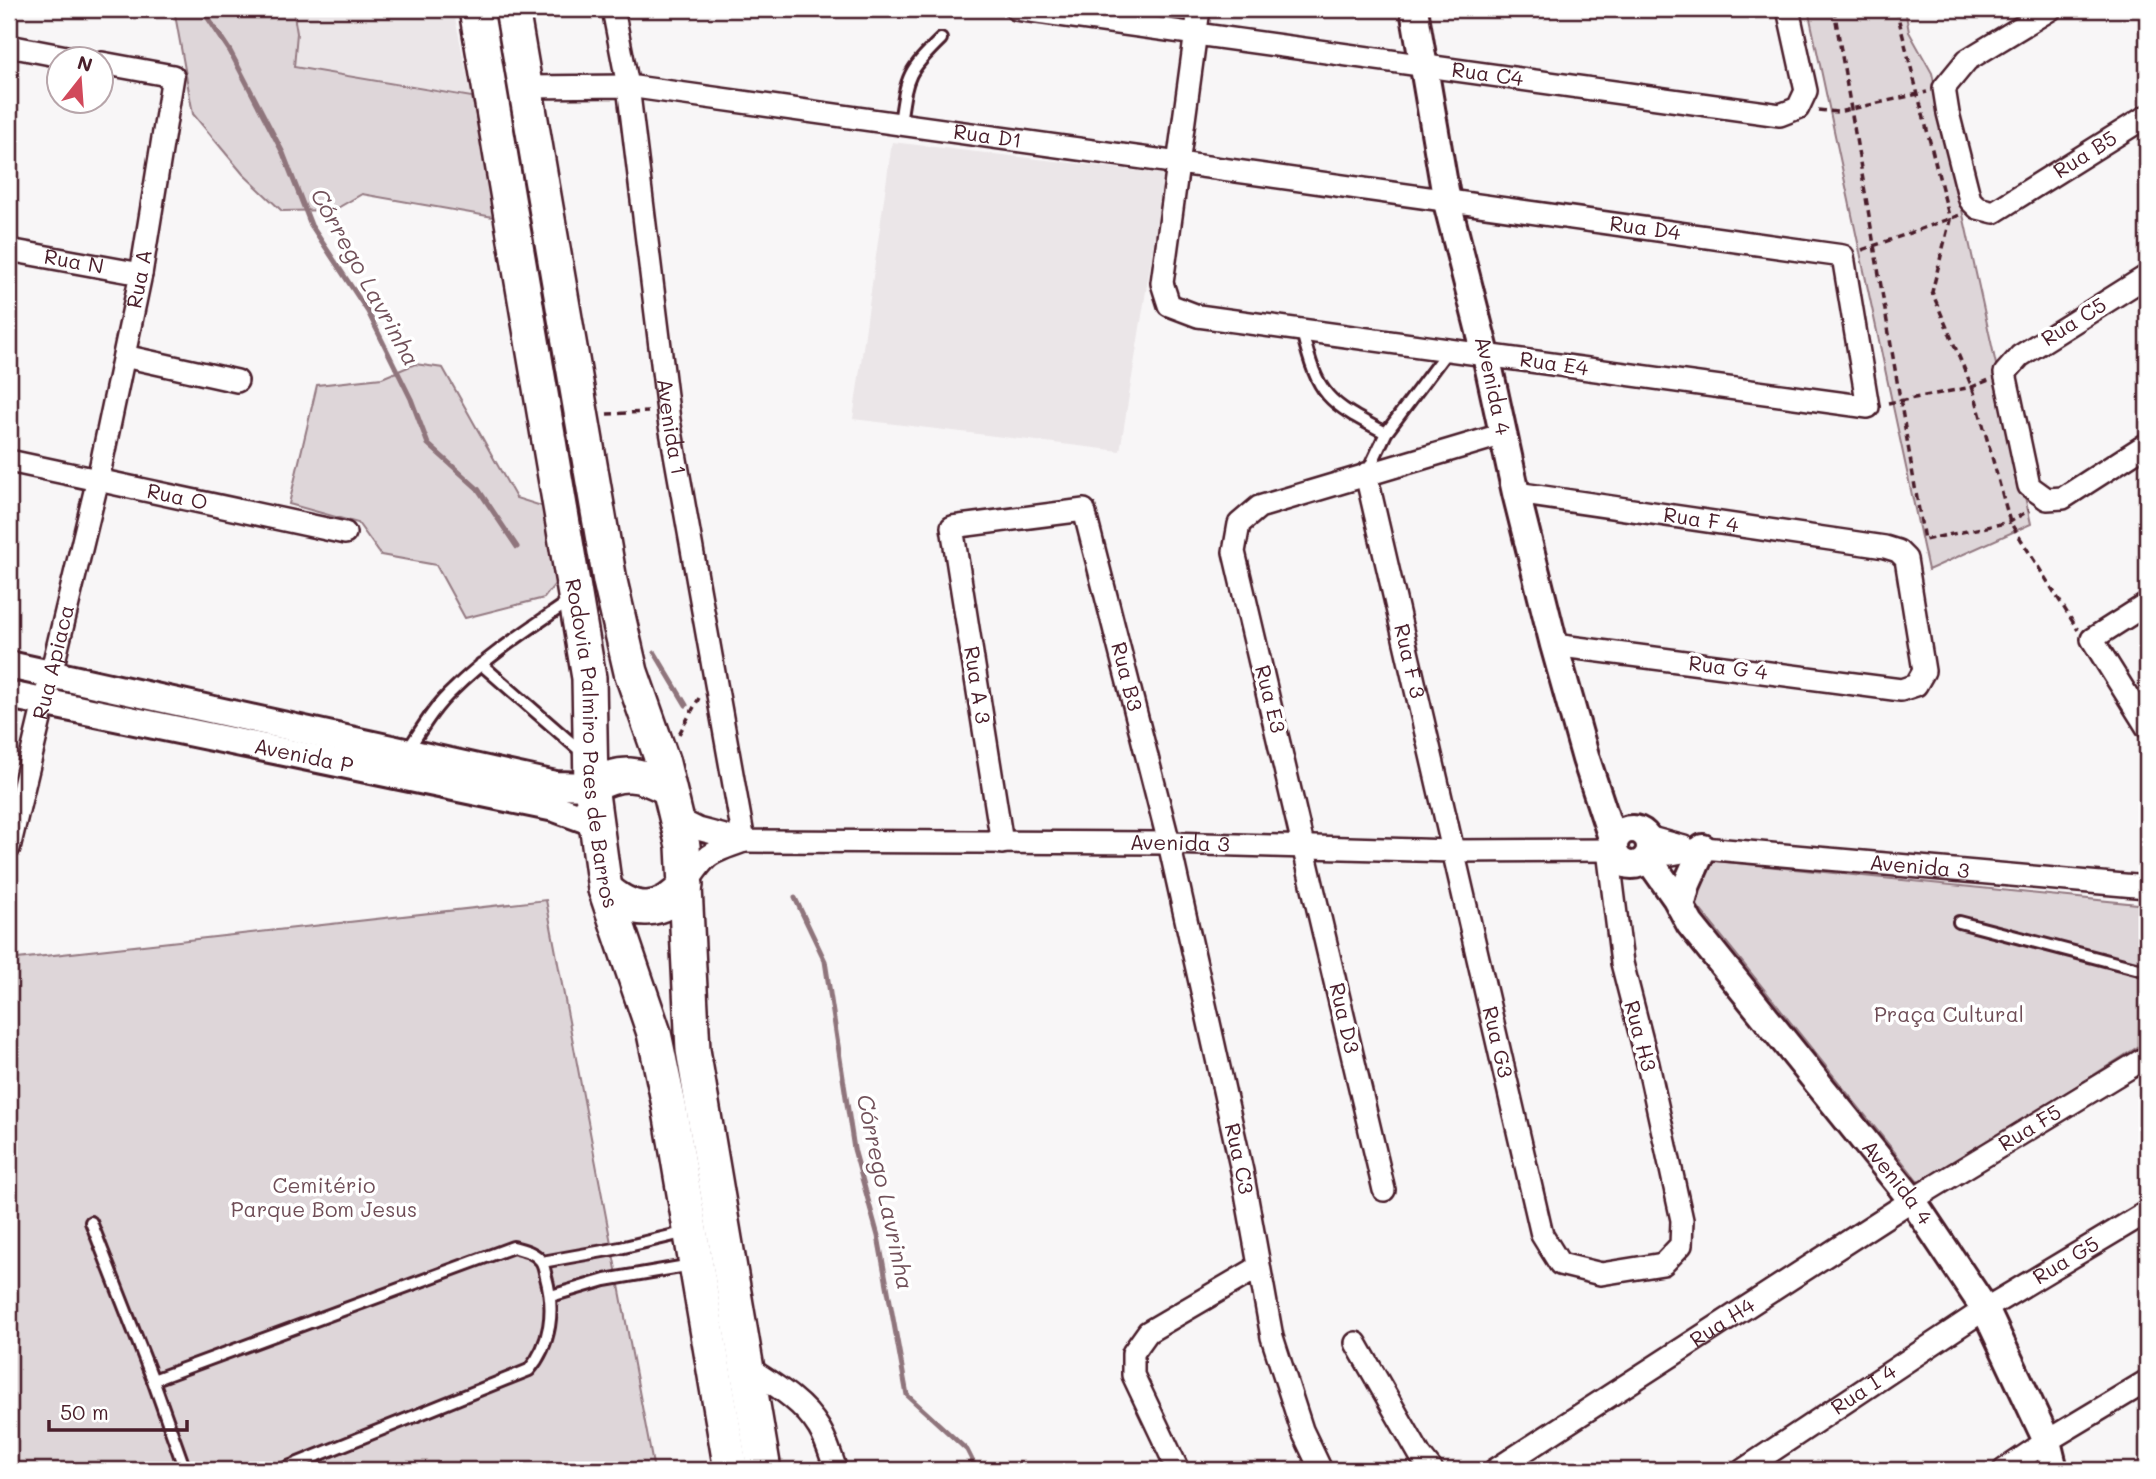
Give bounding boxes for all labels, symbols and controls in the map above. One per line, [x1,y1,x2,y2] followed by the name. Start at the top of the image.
[46,46,116,116] north arrow
[75,49,96,77] text: N
[1450,55,1526,91] street label: Rua C4
[952,117,1024,153] street label: Rua D1
[2048,123,2121,184] street label: Rua B5
[305,182,427,371] water label: Córrego Lavrinha
[1608,208,1683,245] street label: Rua D4
[42,242,106,279] street label: Rua N
[119,247,157,310] street label: Rua A
[2036,290,2111,351] street label: Rua C5
[1470,333,1518,438] street label: Avenida 4
[1518,344,1591,381] street label: Rua E4
[652,377,694,477] street label: Avenida 1
[145,476,210,515] street label: Rua O
[1662,500,1741,538] street label: Rua F 4
[560,576,626,911] street label: Rodovia Palmiro Paes de Barros
[25,602,79,722] street label: Rua Apiaca
[1389,621,1432,701] street label: Rua F 3
[1106,639,1150,714] street label: Rua B3
[959,644,998,726] street label: Rua A 3
[1687,648,1770,685] street label: Rua G 4
[1250,662,1293,735] street label: Rua E3
[252,731,356,778] street label: Avenida P
[1130,828,1230,857] street label: Avenida 3
[1869,848,1971,883] street label: Avenida 3
[1324,980,1367,1056] street label: Rua D3
[1619,997,1664,1074] street label: Rua H3
[1874,1000,2024,1027] park label: Praça Cultural
[1477,1003,1520,1080] street label: Rua G3
[851,1091,921,1292] water label: Córrego Lavrinha
[1993,1097,2066,1156] street label: Rua F5
[1220,1120,1261,1196] street label: Rua C3
[1857,1134,1940,1230] street label: Avenida 4
[231,1171,417,1222] park label: Cemitério Parque Bom Jesus
[2027,1229,2103,1289] street label: Rua G5
[1684,1290,1760,1352] street label: Rua H4
[1825,1357,1901,1420] street label: Rua I 4
[49,1388,187,1432] scale bar
[60,1398,109,1425] text: 50 m

